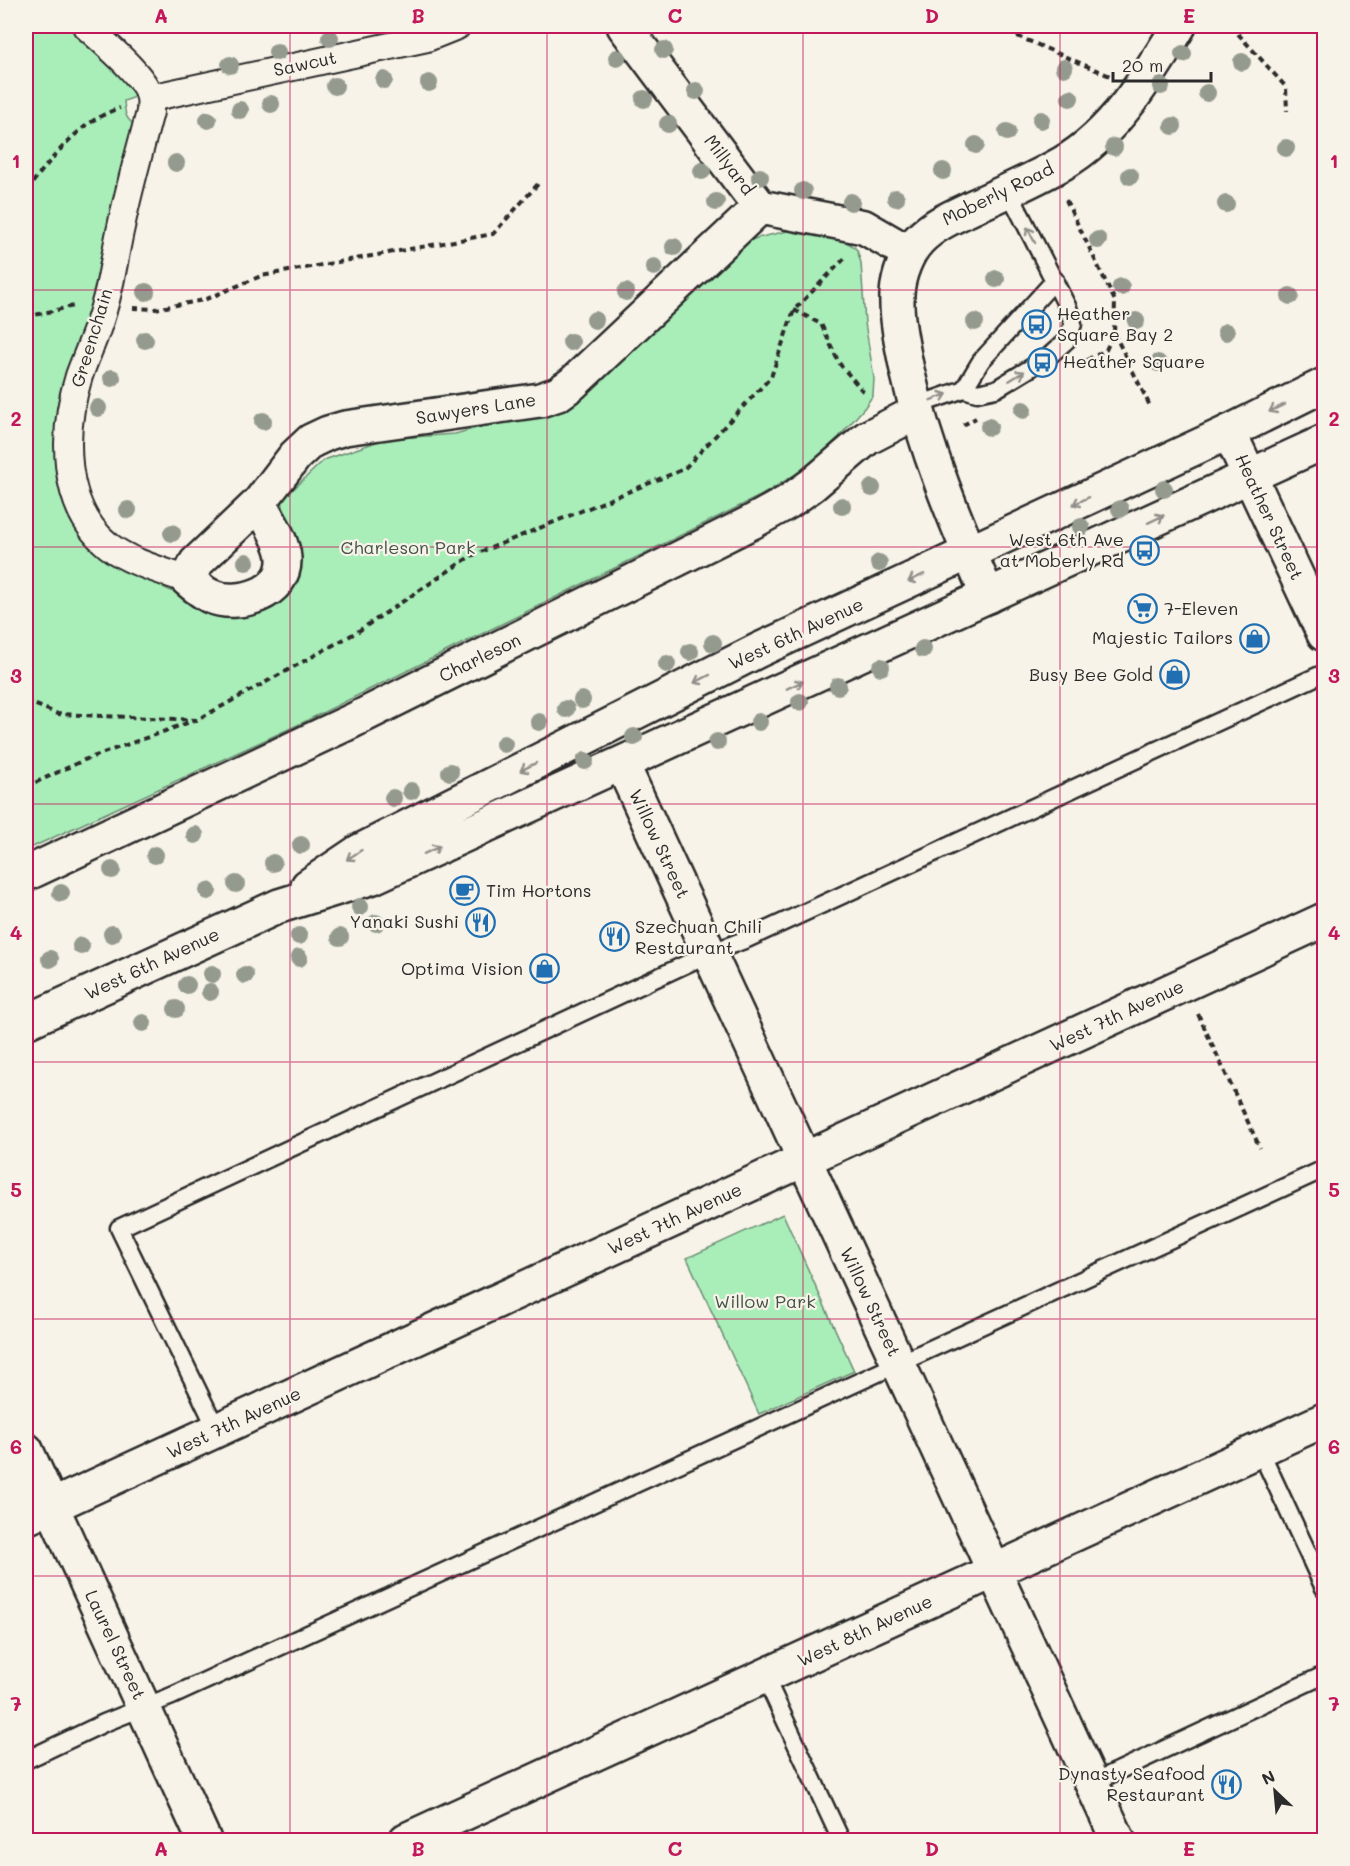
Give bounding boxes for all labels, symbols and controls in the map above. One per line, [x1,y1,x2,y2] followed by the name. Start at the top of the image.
[154,2,168,28] text: A
[411,2,425,28] text: B
[668,2,683,28] text: C
[925,2,939,28] text: D
[1183,2,1195,28] text: E
[271,45,338,81] street label: Sawcut
[1113,45,1210,83] scale bar
[1122,53,1163,77] text: 20 m
[699,129,760,200] street label: Millyard
[12,147,20,173] text: 1
[1330,147,1338,173] text: 1
[938,156,1057,230] street label: Moberly Road
[1025,227,1037,245] one-way arrow
[65,285,117,390] street label: Greenchain
[1057,301,1173,346] place label: Heather Square Bay 2
[1020,308,1052,340] bus stop icon: Heather Square Bay 2
[1026,346,1058,378] bus stop icon: Heather Square
[1063,349,1205,373] place label: Heather Square
[1008,370,1025,382] one-way arrow
[414,387,538,429] street label: Sawyers Lane
[930,391,948,402] one-way arrow
[1268,403,1286,415] one-way arrow
[10,405,22,431] text: 2
[1328,405,1340,431] text: 2
[1230,450,1310,584] street label: Heather Street
[1072,496,1090,508] one-way arrow
[1146,513,1164,525] one-way arrow
[1000,527,1124,572] place label: West 6th Ave at Moberly Rd
[1129,534,1161,566] bus stop icon: West 6th Ave at Moberly Rd
[341,535,475,559] park label: Charleson Park
[908,572,926,584] one-way arrow
[724,591,867,675] street label: West 6th Avenue
[1127,593,1159,625] supermarket icon: 7-Eleven
[1164,596,1238,620] place label: 7-Eleven
[1238,622,1270,654] shop icon: Majestic Tailors
[1092,625,1233,649] place label: Majestic Tailors
[435,627,525,687] street label: Charleson
[1158,659,1190,691] shop icon: Busy Bee Gold
[10,662,22,688] text: 3
[1029,662,1153,686] place label: Busy Bee Gold
[1328,662,1340,688] text: 3
[694,673,711,685] one-way arrow
[786,678,804,690] one-way arrow
[519,761,537,773] one-way arrow
[624,785,696,902] street label: Willow Street
[423,844,441,856] one-way arrow
[346,850,363,862] one-way arrow
[449,875,481,907] cafe icon: Tim Hortons
[486,878,592,902] place label: Tim Hortons
[464,906,496,938] restaurant icon: Yanaki Sushi
[350,909,459,933] place label: Yanaki Sushi
[635,914,762,959] place label: Szechuan Chili Restaurant
[10,919,23,945] text: 4
[1328,919,1341,945] text: 4
[80,921,223,1005] street label: West 6th Avenue
[598,921,630,953] restaurant icon: Szechuan Chili Restaurant
[528,953,560,985] shop icon: Optima Vision
[401,956,523,980] place label: Optima Vision
[1046,973,1188,1057] street label: West 7th Avenue
[10,1176,22,1202] text: 5
[604,1176,746,1260] street label: West 7th Avenue
[1328,1176,1340,1202] text: 5
[835,1243,907,1360] street label: Willow Street
[714,1289,816,1313] park label: Willow Park
[163,1380,305,1464] street label: West 7th Avenue
[10,1433,22,1459] text: 6
[1328,1433,1340,1459] text: 6
[80,1586,152,1703] street label: Laurel Street
[793,1588,936,1672] street label: West 8th Avenue
[10,1690,22,1716] text: 7
[1328,1690,1340,1716] text: 7
[1058,1761,1205,1806] place label: Dynasty Seafood Restaurant
[1245,1761,1305,1821] north arrow
[1258,1765,1278,1789] text: N
[1210,1768,1242,1800] restaurant icon: Dynasty Seafood Restaurant
[154,1835,168,1861] text: A
[411,1835,425,1861] text: B
[668,1835,683,1861] text: C
[925,1835,939,1861] text: D
[1183,1835,1195,1861] text: E

